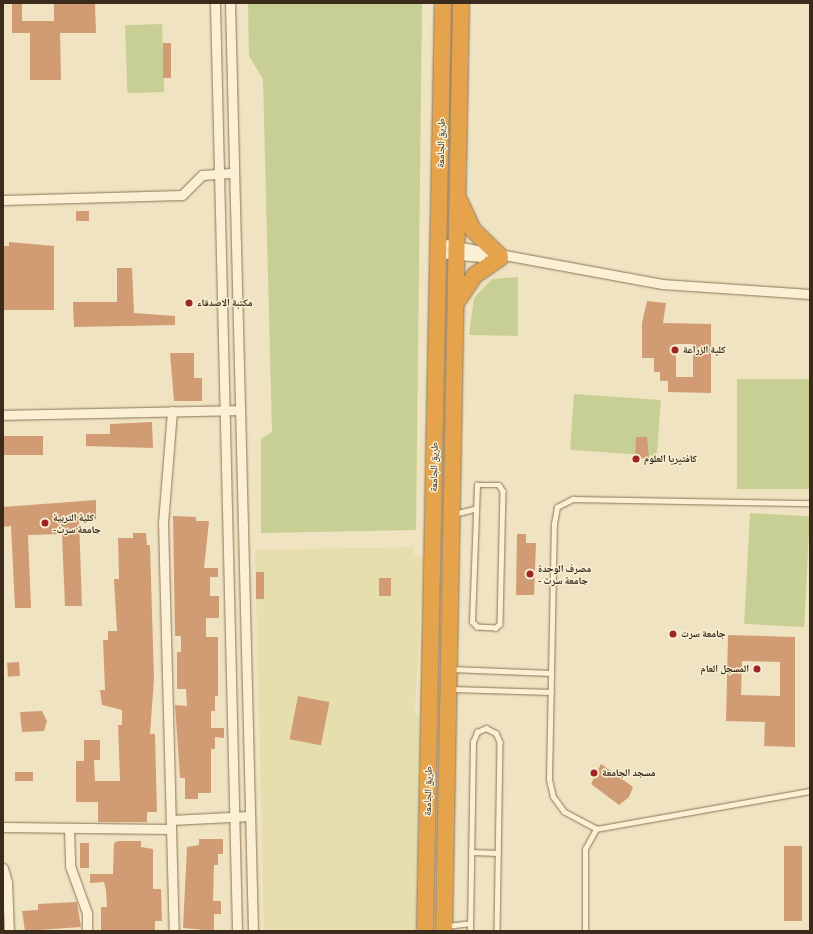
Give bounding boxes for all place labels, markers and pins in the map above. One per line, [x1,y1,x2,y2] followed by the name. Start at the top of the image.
[197,297,252,309] place label: مكتبة الاصدقاء
[184,298,194,308] marker: مكتبة الاصدقاء
[683,344,726,356] place label: كلية الزراعة
[670,345,680,355] marker: كلية الزراعة
[644,453,697,465] place label: كافتيريا العلوم
[631,454,641,464] marker: كافتيريا العلوم
[53,511,101,534] place label: كلية التربية -جامعة سرت
[40,518,50,528] marker: كلية التربية -جامعة سرت
[538,562,591,586] place label: مصرف الوحدة - جامعة سرت
[525,569,535,579] marker: مصرف الوحدة - جامعة سرت
[681,628,725,640] place label: جامعة سرت
[668,629,678,639] marker: جامعة سرت
[701,663,749,675] place label: المسجل العام
[752,664,762,674] marker: المسجل العام
[602,767,656,779] place label: مسجد الجامعة
[589,768,599,778] marker: مسجد الجامعة

